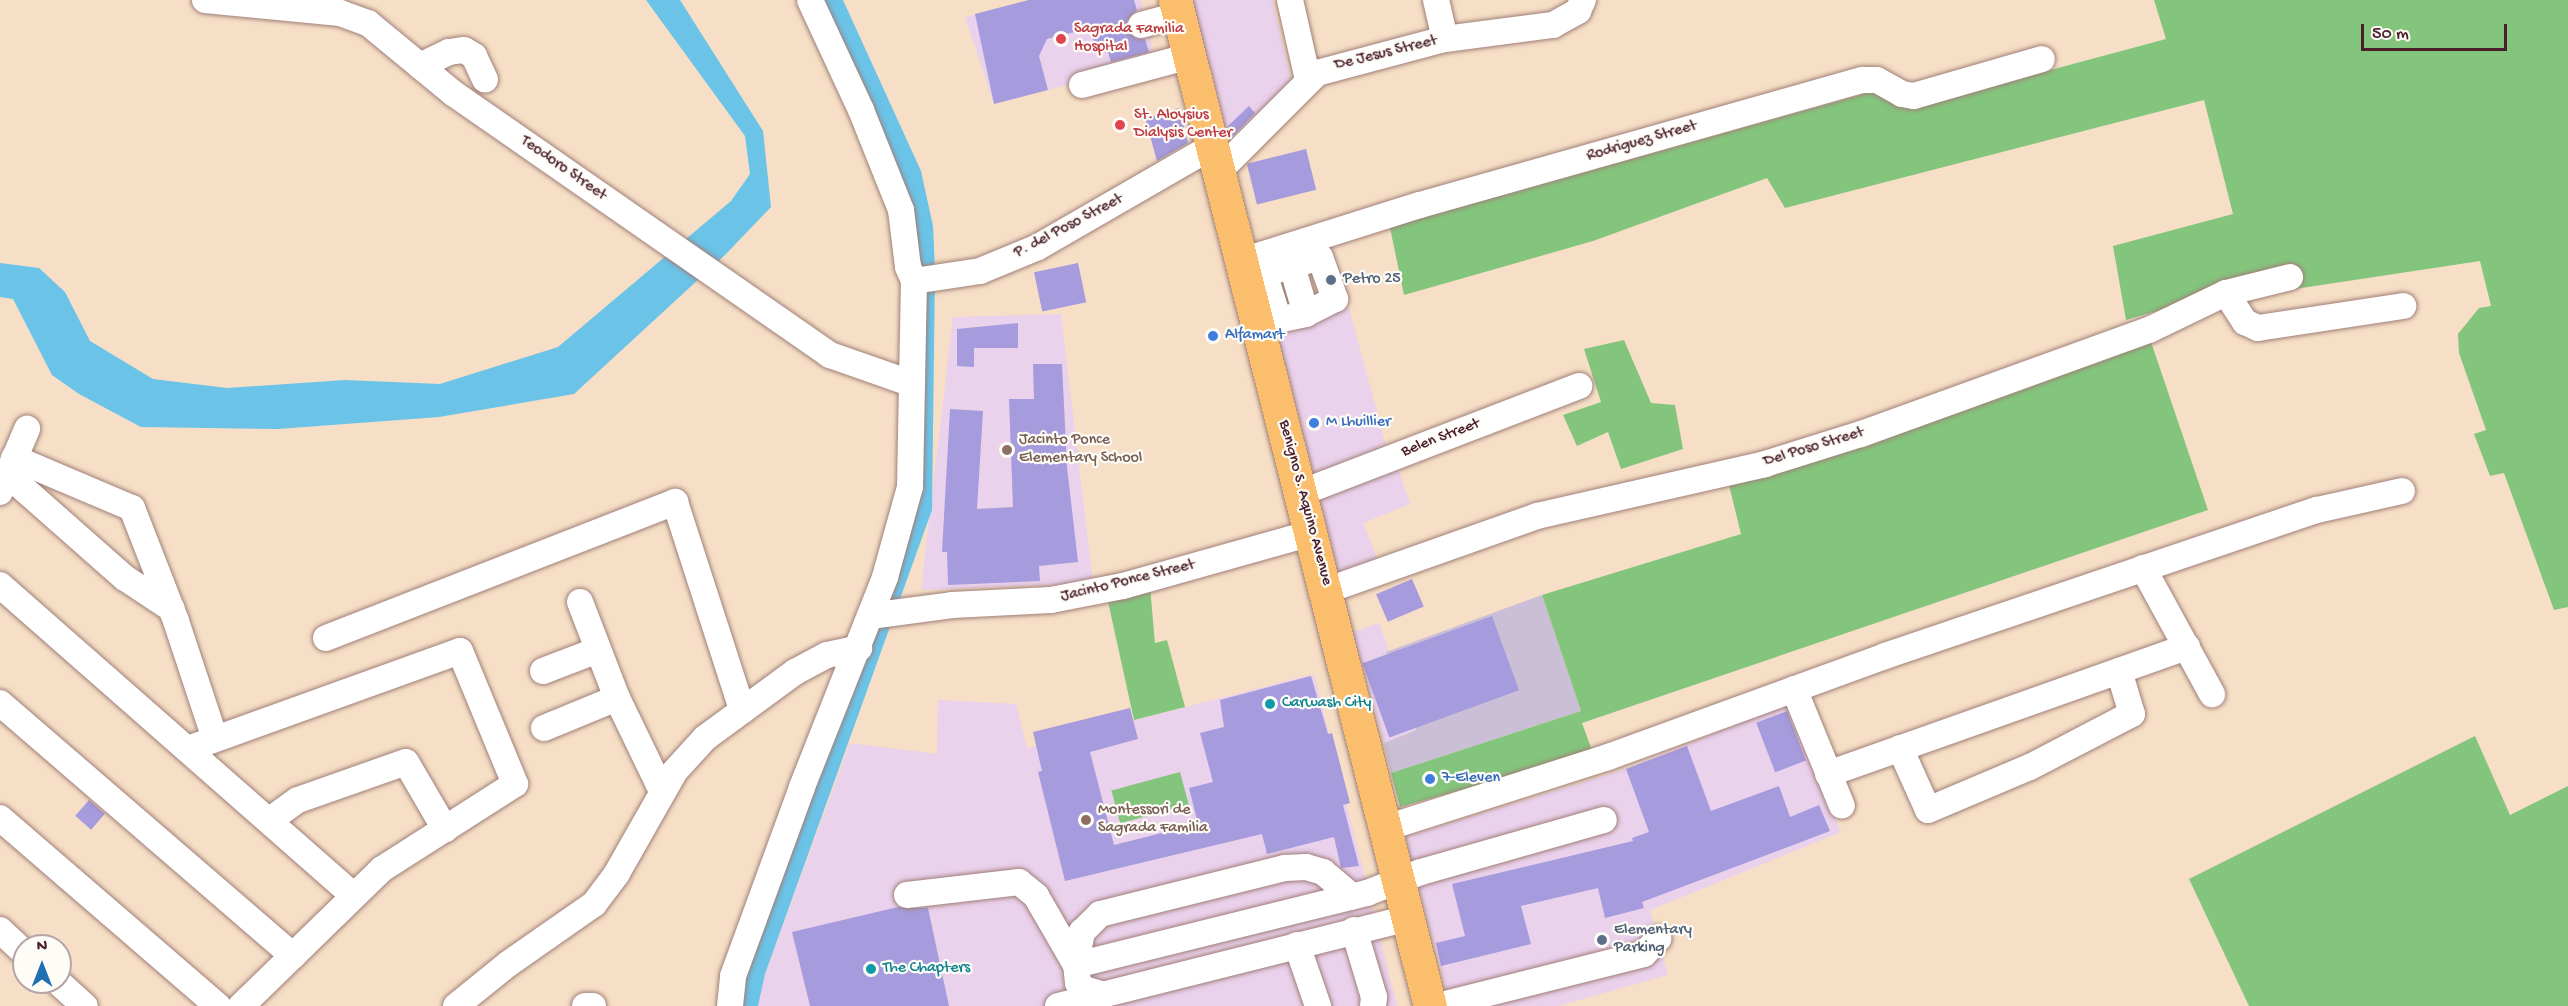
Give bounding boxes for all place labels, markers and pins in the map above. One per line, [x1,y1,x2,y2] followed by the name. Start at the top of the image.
[1074,20,1184,58] place label: Sagrada Familia Hospital
[1052,30,1070,48] marker: Sagrada Familia Hospital
[1134,106,1232,144] place label: St. Aloysius Dialysis Center
[1111,116,1129,134] marker: St. Aloysius Dialysis Center
[1343,270,1401,290] place label: Petro 25
[1324,273,1338,287] marker: Petro 25
[1225,326,1284,346] place label: Alfamart
[1206,329,1220,343] marker: Alfamart
[1326,413,1391,433] place label: M Lhuillier
[1307,416,1321,430] marker: M Lhuillier
[1019,431,1142,469] place label: Jacinto Ponce Elementary School
[1000,443,1014,457] marker: Jacinto Ponce Elementary School
[1282,694,1371,714] place label: Carwash City
[1263,697,1277,711] marker: Carwash City
[1442,769,1500,789] place label: 7-Eleven
[1423,772,1437,786] marker: 7-Eleven
[1098,801,1208,839] place label: Montessori de Sagrada Familia
[1079,813,1093,827] marker: Montessori de Sagrada Familia
[1614,921,1692,959] place label: Elementary Parking
[1595,933,1609,947] marker: Elementary Parking
[883,959,970,979] place label: The Chapters
[864,962,878,976] marker: The Chapters

